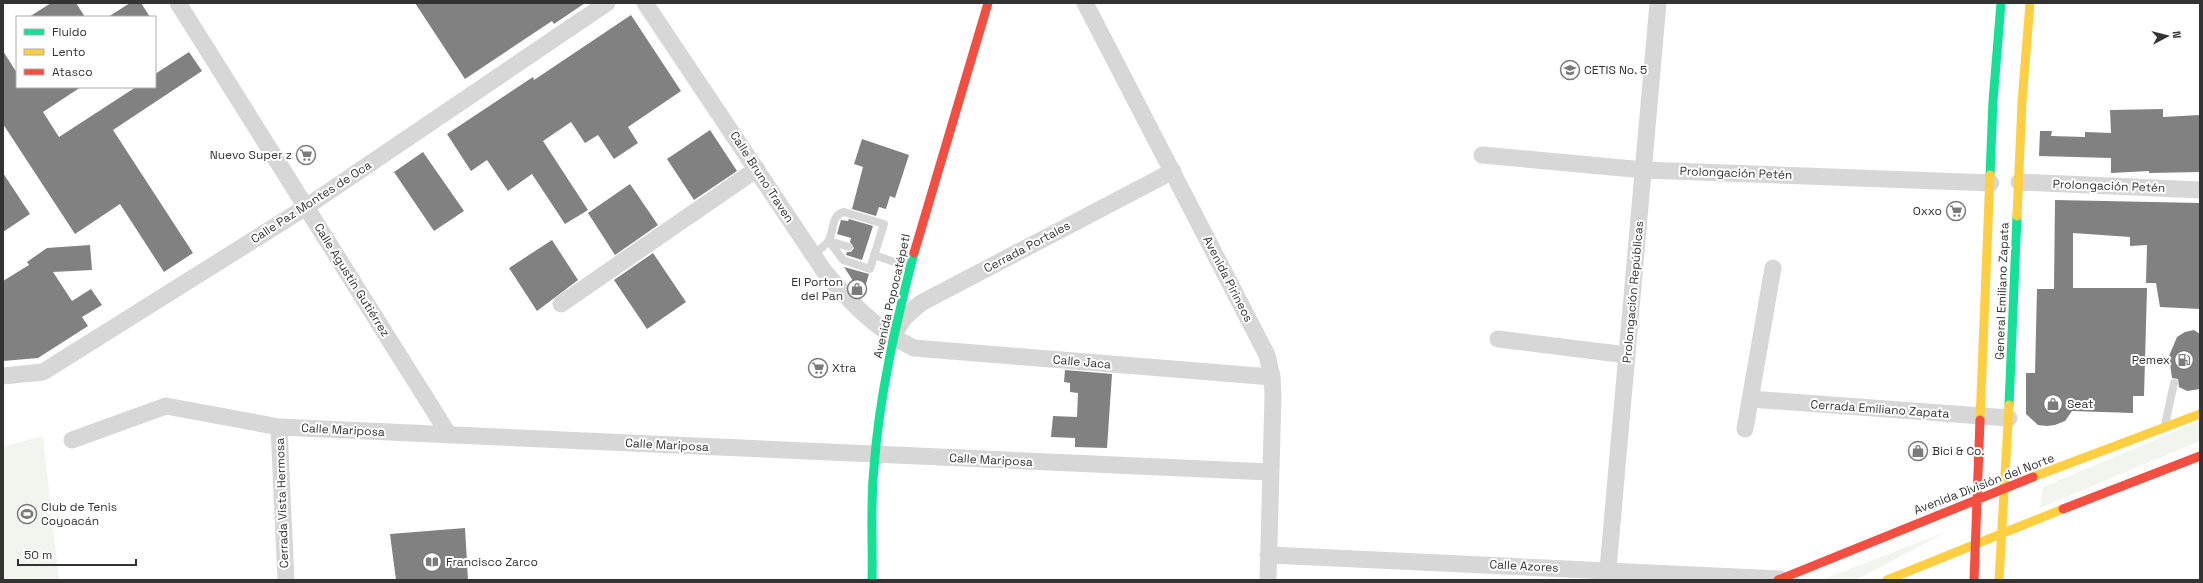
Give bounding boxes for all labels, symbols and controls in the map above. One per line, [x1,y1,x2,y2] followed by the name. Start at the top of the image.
[16,16,156,88] legend
[2147,16,2187,56] north arrow
[52,24,87,40] text: Fluido
[2170,30,2184,39] text: N
[52,44,86,60] text: Lento
[1559,59,1581,81] school or university icon: CETIS No. 5
[1584,62,1647,78] place label: CETIS No. 5
[52,64,93,80] text: Atasco
[726,128,798,226] street label: Calle Bruno Traven
[295,144,317,166] supermarket icon: Nuevo Super z
[210,147,292,163] place label: Nuevo Super z
[248,157,374,247] street label: Calle Paz Montes de Oca
[1679,163,1793,183] street label: Prolongación Petén
[2052,176,2166,196] street label: Prolongación Petén
[1945,200,1967,222] supermarket icon: Oxxo
[1913,203,1942,219] place label: Oxxo
[981,217,1073,277] street label: Cerrada Portales
[311,220,393,340] street label: Calle Agustín Gutiérrez
[1619,220,1647,364] street label: Prolongación Repúblicas
[1992,222,2012,360] street label: General Emiliano Zapata
[870,232,914,360] street label: Avenida Popocatépetl
[1199,233,1257,325] street label: Avenida Pirineos
[791,274,843,304] place label: El Porton del Pan
[846,278,868,300] shop icon: El Porton del Pan
[2173,349,2195,371] fuel station icon: Pemex
[1052,351,1112,373] street label: Calle Jaca
[2132,352,2170,368] place label: Pemex
[807,357,829,379] supermarket icon: Xtra
[832,360,856,376] place label: Xtra
[2042,393,2064,415] shop icon: Seat
[1810,396,1950,422] street label: Cerrada Emiliano Zapata
[2067,396,2094,412] place label: Seat
[301,420,385,440] street label: Calle Mariposa
[625,435,709,455] street label: Calle Mariposa
[272,437,292,568] street label: Cerrada Vista Hermosa
[1907,440,1929,462] shop icon: Bici & Co.
[1932,443,1984,459] place label: Bici & Co.
[949,450,1033,470] street label: Calle Mariposa
[1911,450,2057,518] street label: Avenida División del Norte
[41,499,117,529] place label: Club de Tenis Coyoacán
[16,503,38,525] sports icon: Club de Tenis Coyoacán
[18,541,136,567] scale bar
[24,547,52,563] text: 50 m
[421,551,443,573] library icon: Francisco Zarco
[446,554,538,570] place label: Francisco Zarco
[1489,556,1559,576] street label: Calle Azores

